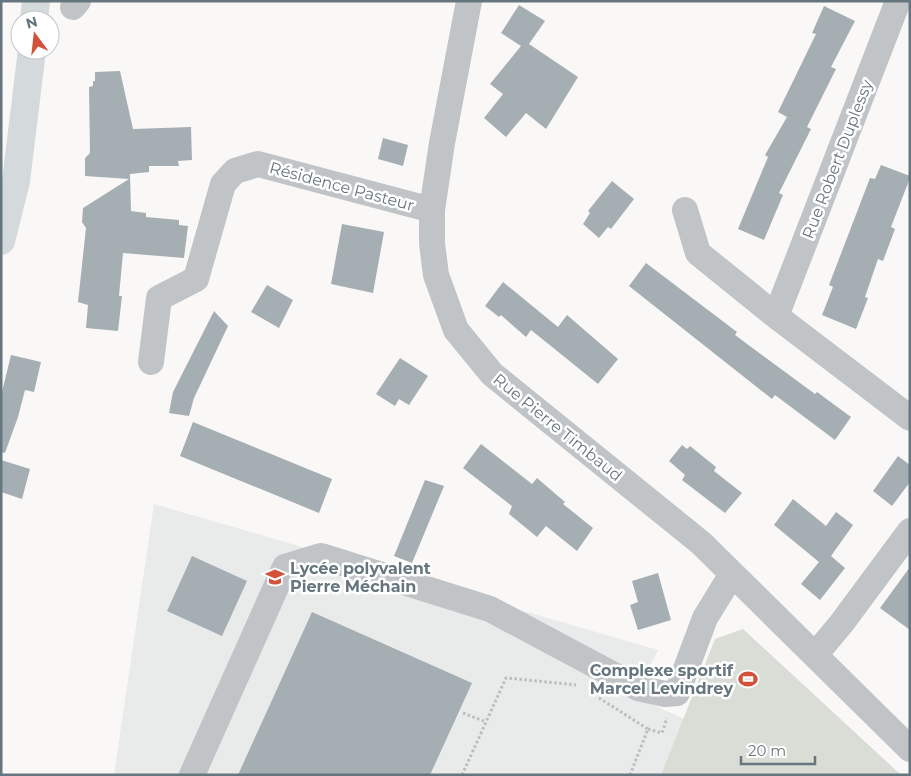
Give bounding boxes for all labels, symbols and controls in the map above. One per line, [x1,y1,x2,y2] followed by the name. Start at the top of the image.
[10,10,60,60] north arrow
[24,12,39,33] text: N
[798,77,877,241] street label: Rue Robert Duplessy
[267,158,416,215] street label: Résidence Pasteur
[489,370,626,485] street label: Rue Pierre Timbaud
[290,559,431,596] place label: Lycée polyvalent Pierre Méchain
[264,566,286,588] school or university icon: Lycée polyvalent Pierre Méchain
[590,661,734,698] place label: Complexe sportif Marcel Levindrey
[737,668,759,690] sports icon: Complexe sportif Marcel Levindrey
[741,734,815,766] scale bar
[748,741,786,760] text: 20 m

